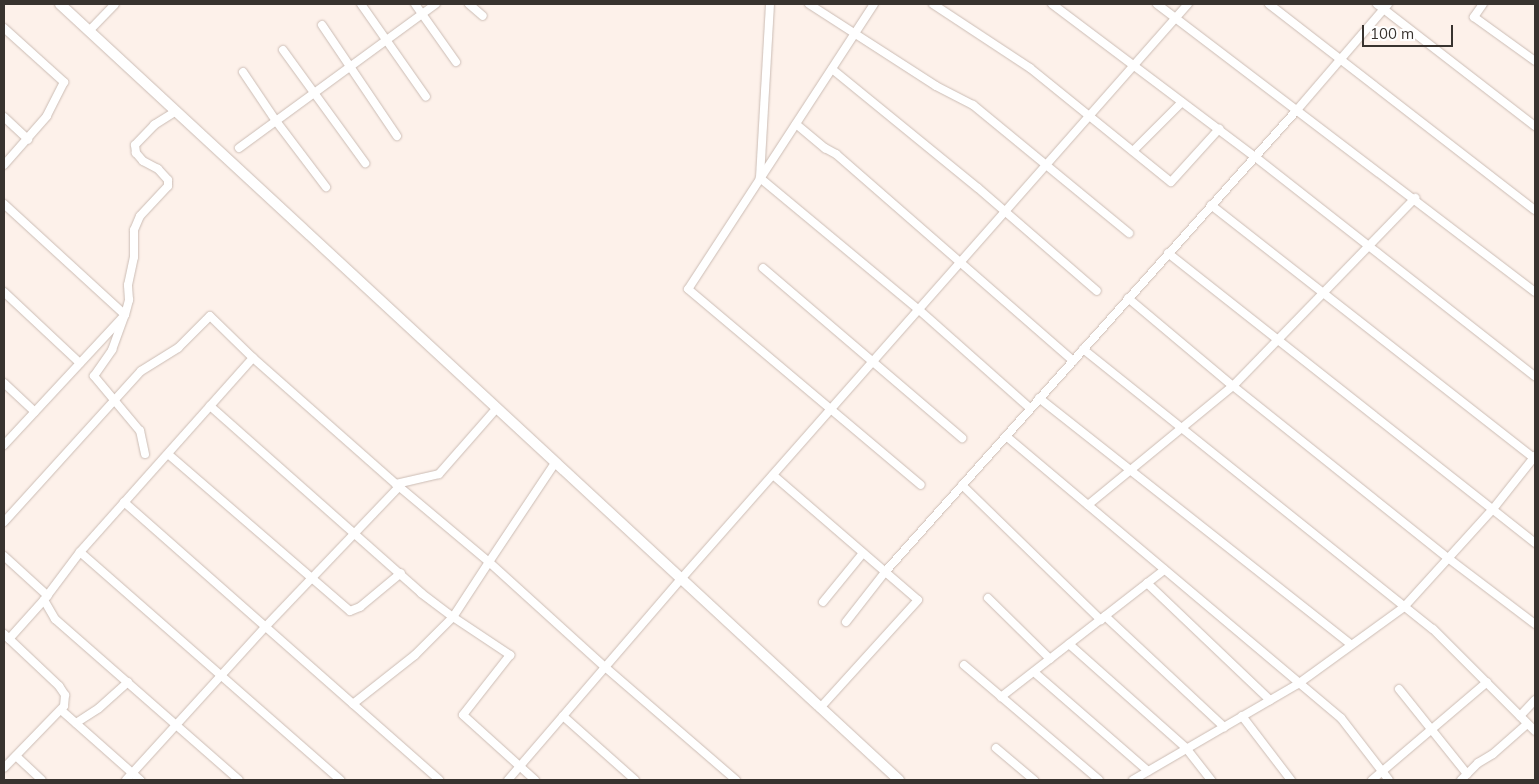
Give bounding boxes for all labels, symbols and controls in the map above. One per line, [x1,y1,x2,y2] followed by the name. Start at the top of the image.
[1364,15,1455,47] scale bar
[1370,24,1414,43] text: 100 m

